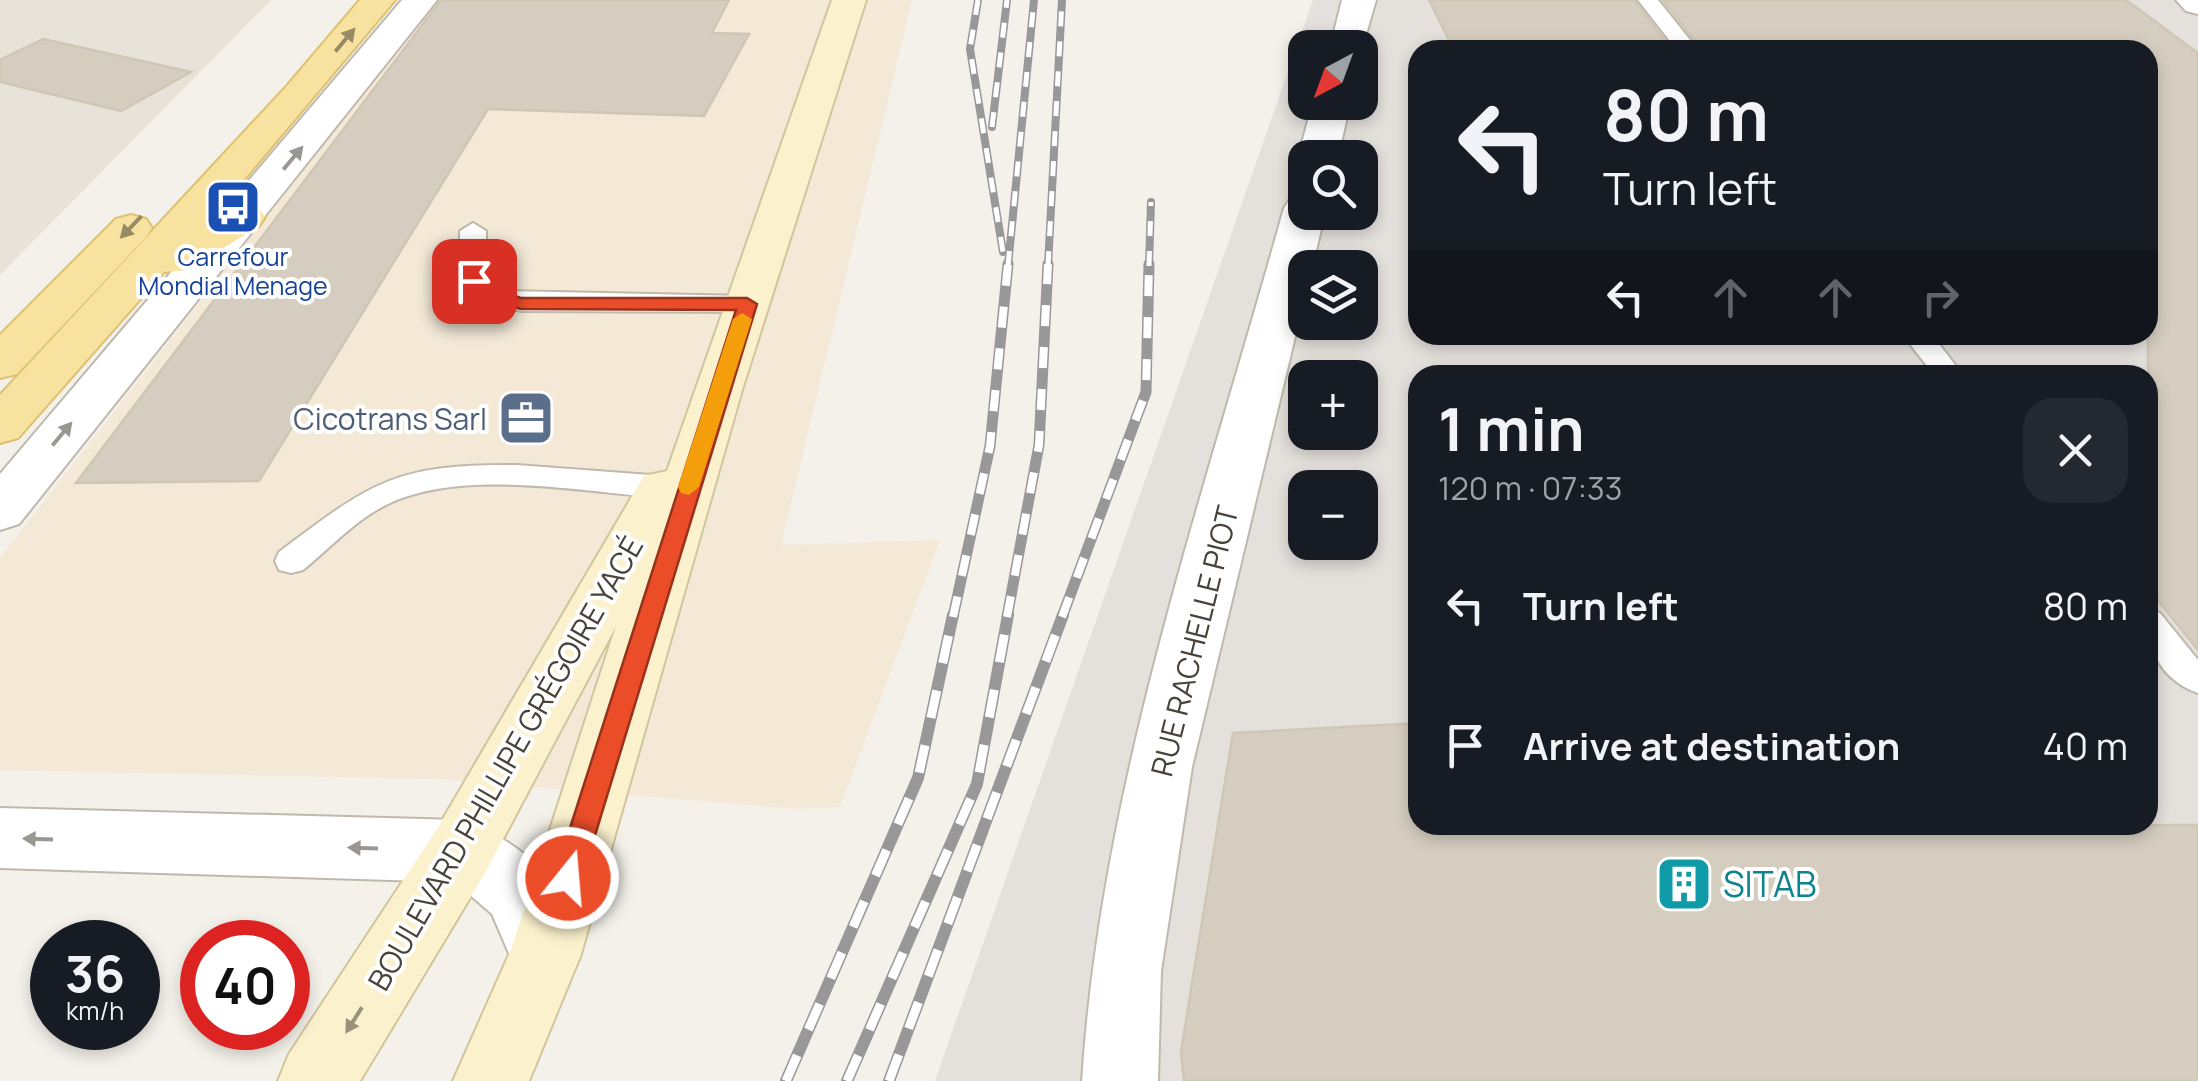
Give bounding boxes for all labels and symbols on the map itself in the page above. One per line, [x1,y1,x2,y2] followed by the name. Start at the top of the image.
[333,28,355,53] one-way arrow
[1288,30,1378,120] north arrow
[282,146,303,171] one-way arrow
[203,177,263,237] bus stop icon: Carrefour Mondial Menage
[120,215,143,239] one-way arrow
[138,239,328,303] place label: Carrefour Mondial Menage
[432,239,517,324] pin
[496,388,556,448] office icon: Cicotrans Sarl
[293,398,487,439] place label: Cicotrans Sarl
[51,422,72,447] one-way arrow
[1141,501,1247,781] street label: RUE RACHELLE PIOT
[358,529,652,997] street label: BOULEVARD PHILLIPE GRÉGOIRE YACÉ
[516,826,620,930] position arrow
[22,831,54,847] one-way arrow
[347,840,379,856] one-way arrow
[1654,854,1714,914] building icon: SITAB
[1723,860,1817,908] place label: SITAB
[180,920,310,1050] speed limit sign: 40
[346,1006,364,1034] one-way arrow

